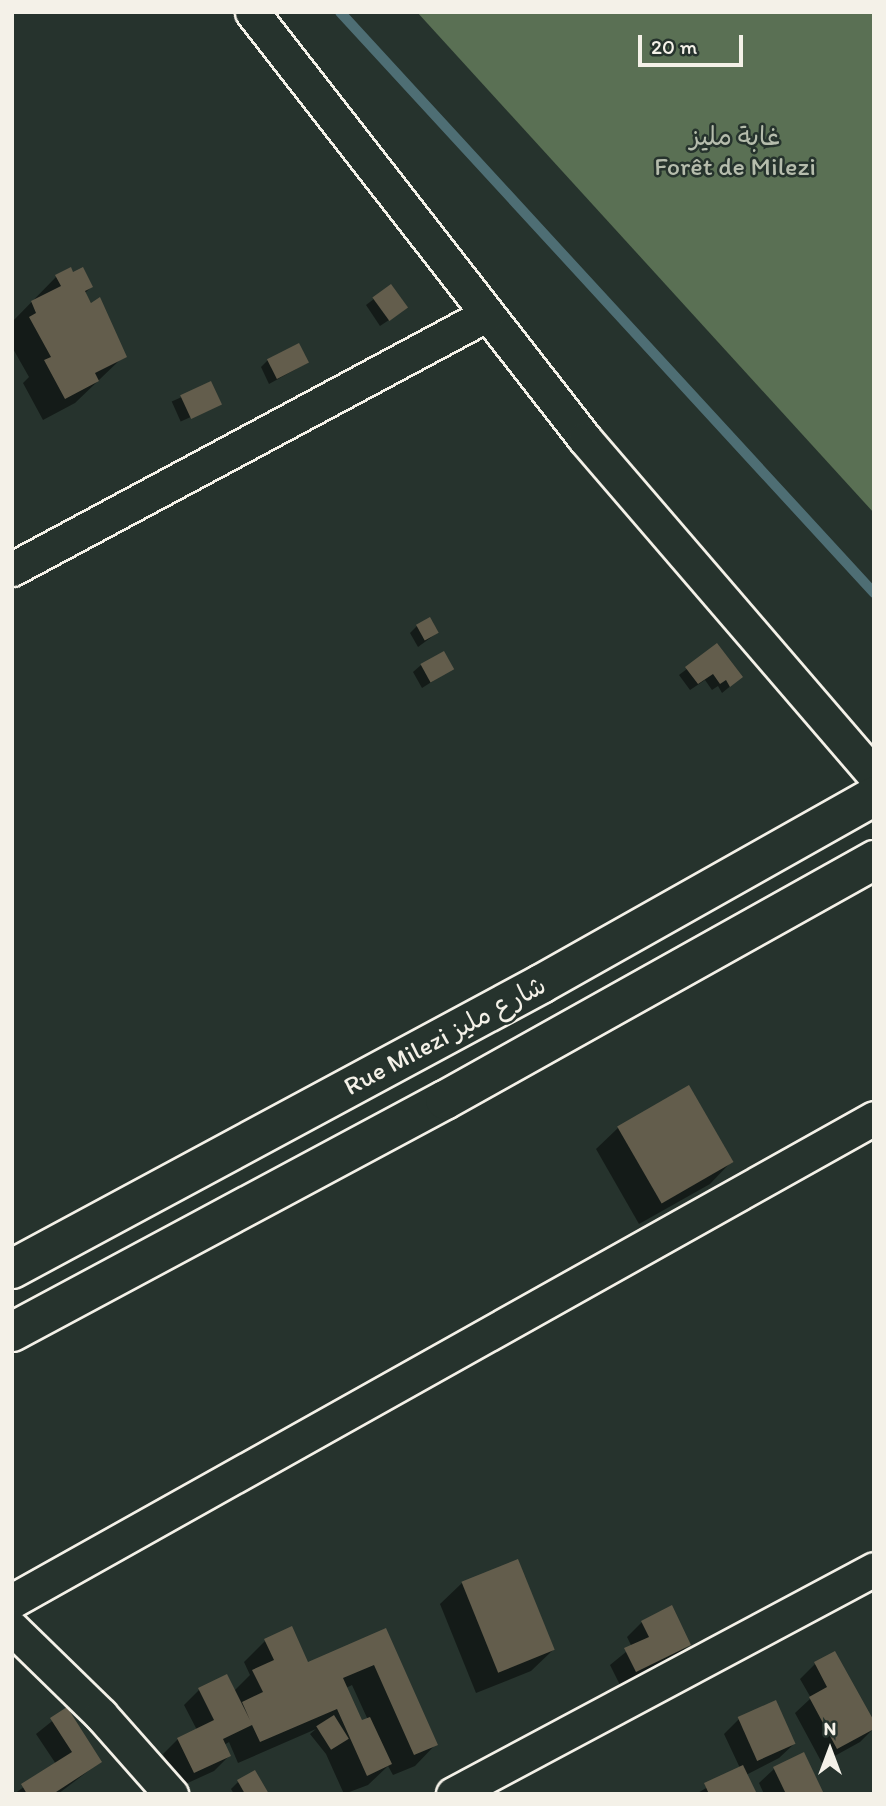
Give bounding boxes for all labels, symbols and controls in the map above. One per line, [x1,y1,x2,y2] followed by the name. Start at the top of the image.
[641,21,746,65] scale bar
[651,34,697,59] text: 20 m
[654,121,816,182] park label: غابة مليز Forêt de Milezi
[339,970,551,1102] street label: Rue Milezi شارع مليز
[795,1715,865,1785] north arrow
[824,1717,836,1740] text: N

